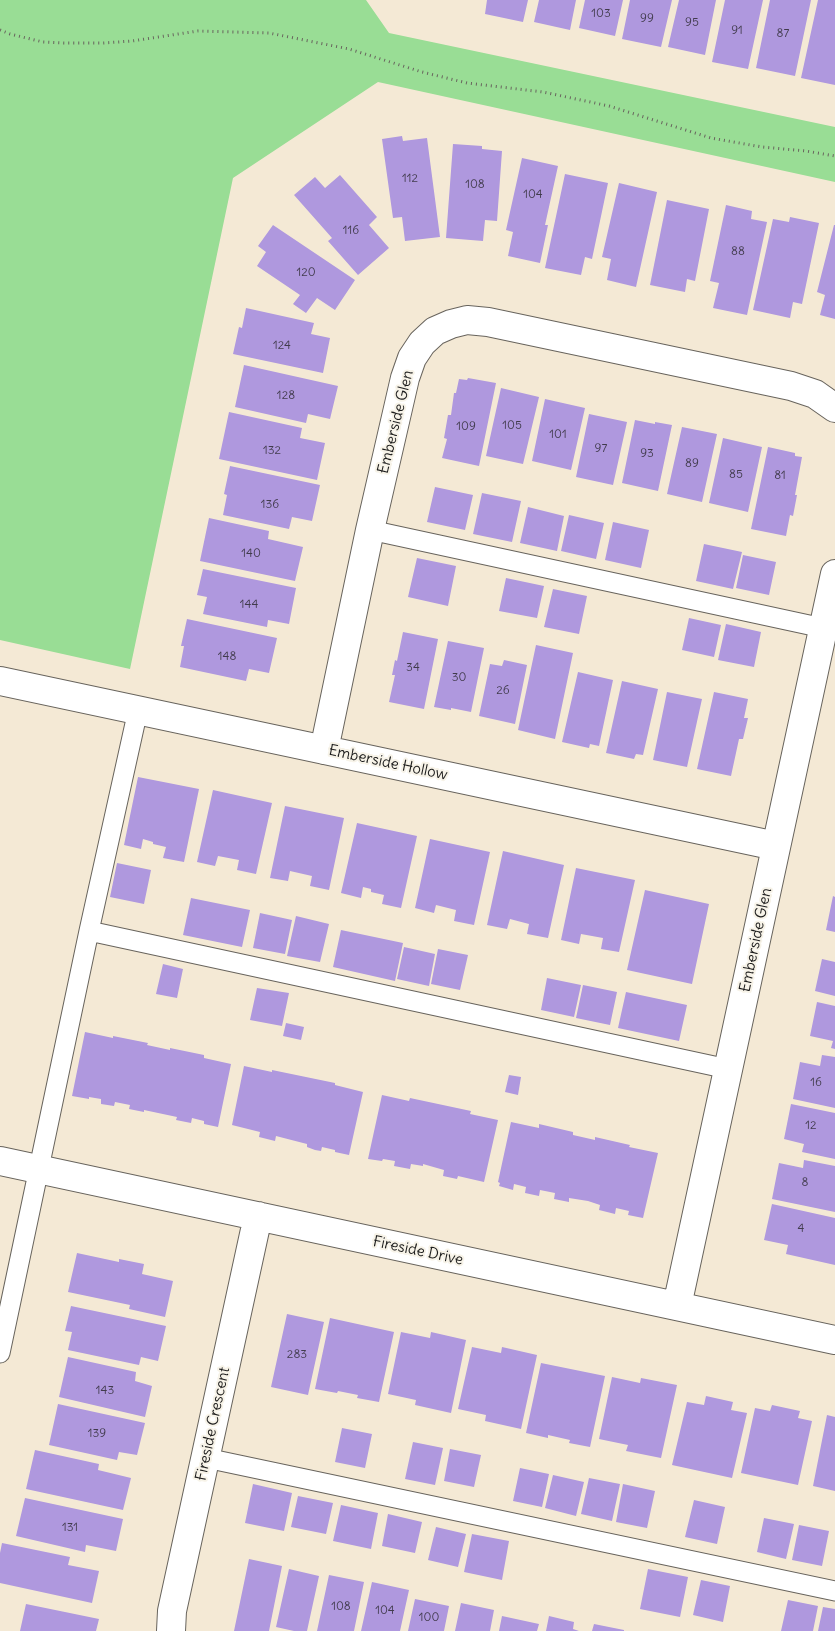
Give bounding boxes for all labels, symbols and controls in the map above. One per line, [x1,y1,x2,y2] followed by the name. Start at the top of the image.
[591,7,611,21] house number: 103
[640,12,654,26] house number: 99
[685,16,699,30] house number: 95
[731,24,743,38] house number: 91
[777,27,789,41] house number: 87
[402,172,418,186] house number: 112
[465,178,485,192] house number: 108
[523,188,543,202] house number: 104
[343,224,359,238] house number: 116
[731,245,745,259] house number: 88
[296,266,316,280] house number: 120
[273,339,291,353] house number: 124
[374,368,418,476] street label: Emberside Glen
[277,389,295,403] house number: 128
[502,419,522,433] house number: 105
[456,420,476,434] house number: 109
[549,428,567,442] house number: 101
[595,442,607,456] house number: 97
[263,444,281,458] house number: 132
[640,447,654,461] house number: 93
[685,457,699,471] house number: 89
[729,468,743,482] house number: 85
[774,469,786,483] house number: 81
[261,498,279,512] house number: 136
[241,547,261,561] house number: 140
[240,598,258,612] house number: 144
[218,650,236,664] house number: 148
[406,661,420,675] house number: 34
[452,671,466,685] house number: 30
[496,684,510,698] house number: 26
[327,742,449,784] street label: Emberside Hollow
[736,886,776,994] street label: Emberside Glen
[810,1076,822,1090] house number: 16
[805,1119,817,1133] house number: 12
[802,1176,808,1190] house number: 8
[798,1222,804,1236] house number: 4
[371,1233,465,1269] street label: Fireside Drive
[287,1348,307,1362] house number: 283
[192,1366,234,1482] street label: Fireside Crescent
[96,1384,114,1398] house number: 143
[88,1427,106,1441] house number: 139
[62,1521,78,1535] house number: 131
[331,1600,351,1614] house number: 108
[375,1604,395,1618] house number: 104
[419,1611,439,1625] house number: 100

